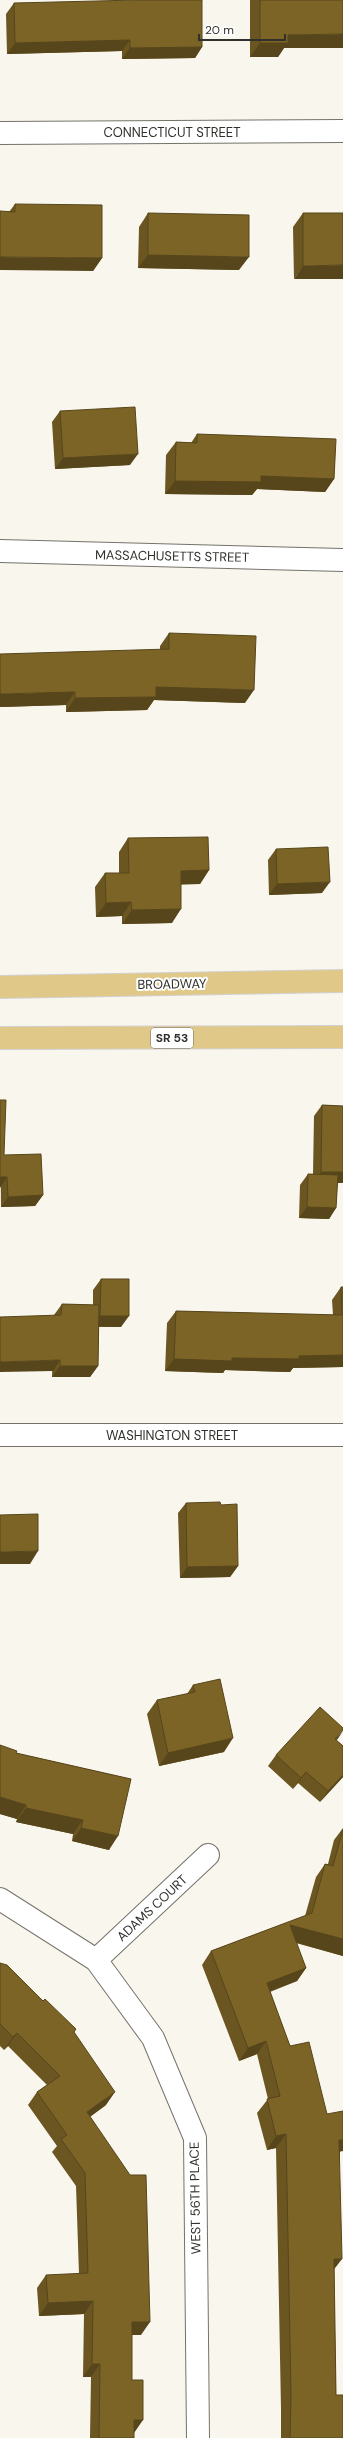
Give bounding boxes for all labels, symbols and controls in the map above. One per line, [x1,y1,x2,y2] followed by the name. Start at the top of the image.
[199,16,285,42] scale bar
[205,22,234,38] text: 20 m
[103,124,241,141] street label: CONNECTICUT STREET
[95,546,249,566] street label: MASSACHUSETTS STREET
[137,975,207,993] street label: BROADWAY
[151,1028,193,1048] road number: SR 53
[106,1427,238,1444] street label: WASHINGTON STREET
[113,1871,191,1945] street label: ADAMS COURT
[186,2142,204,2254] street label: WEST 56TH PLACE

